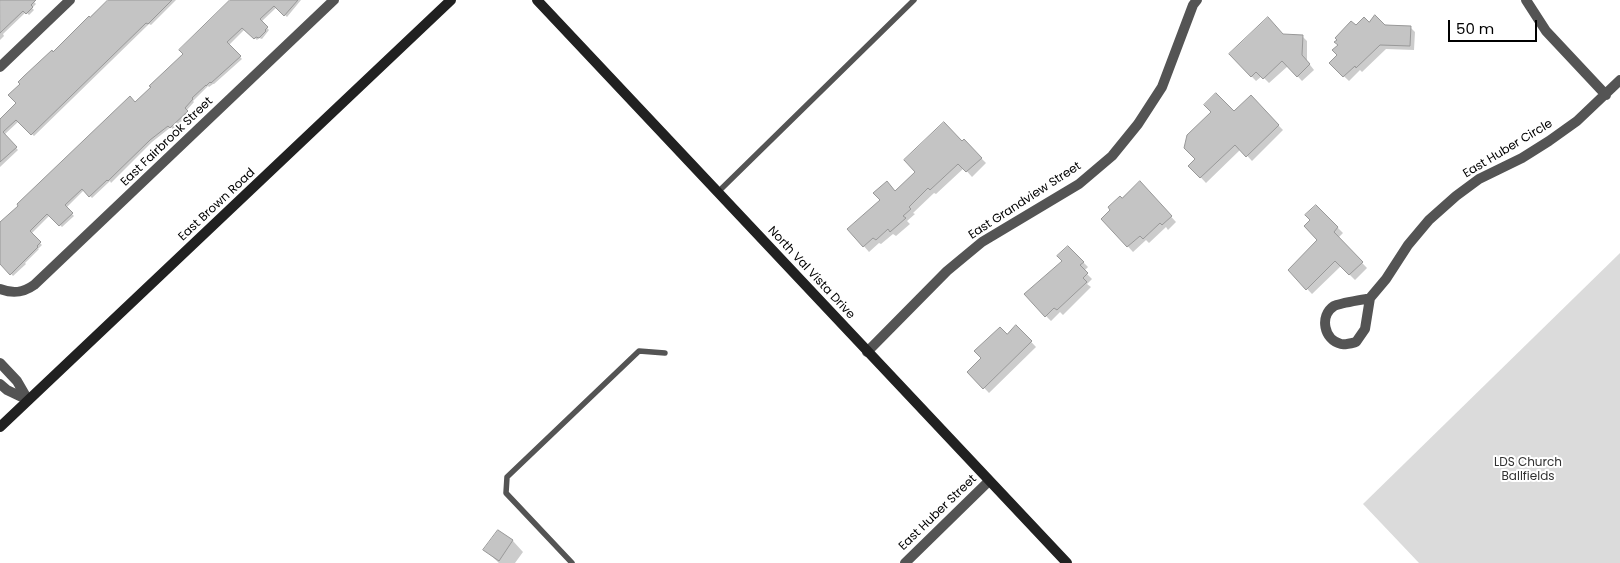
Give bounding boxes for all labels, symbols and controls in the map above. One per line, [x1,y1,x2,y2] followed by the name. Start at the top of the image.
[1450,10,1539,42] scale bar
[1456,18,1494,39] text: 50 m
[118,94,216,190] street label: East Fairbrook Street
[1461,117,1555,181] street label: East Huber Circle
[966,159,1084,243] street label: East Grandview Street
[176,166,258,244] street label: East Brown Road
[764,224,858,322] street label: North Val Vista Drive
[1494,456,1562,484] park label: LDS Church Ballfields
[896,472,980,554] street label: East Huber Street

